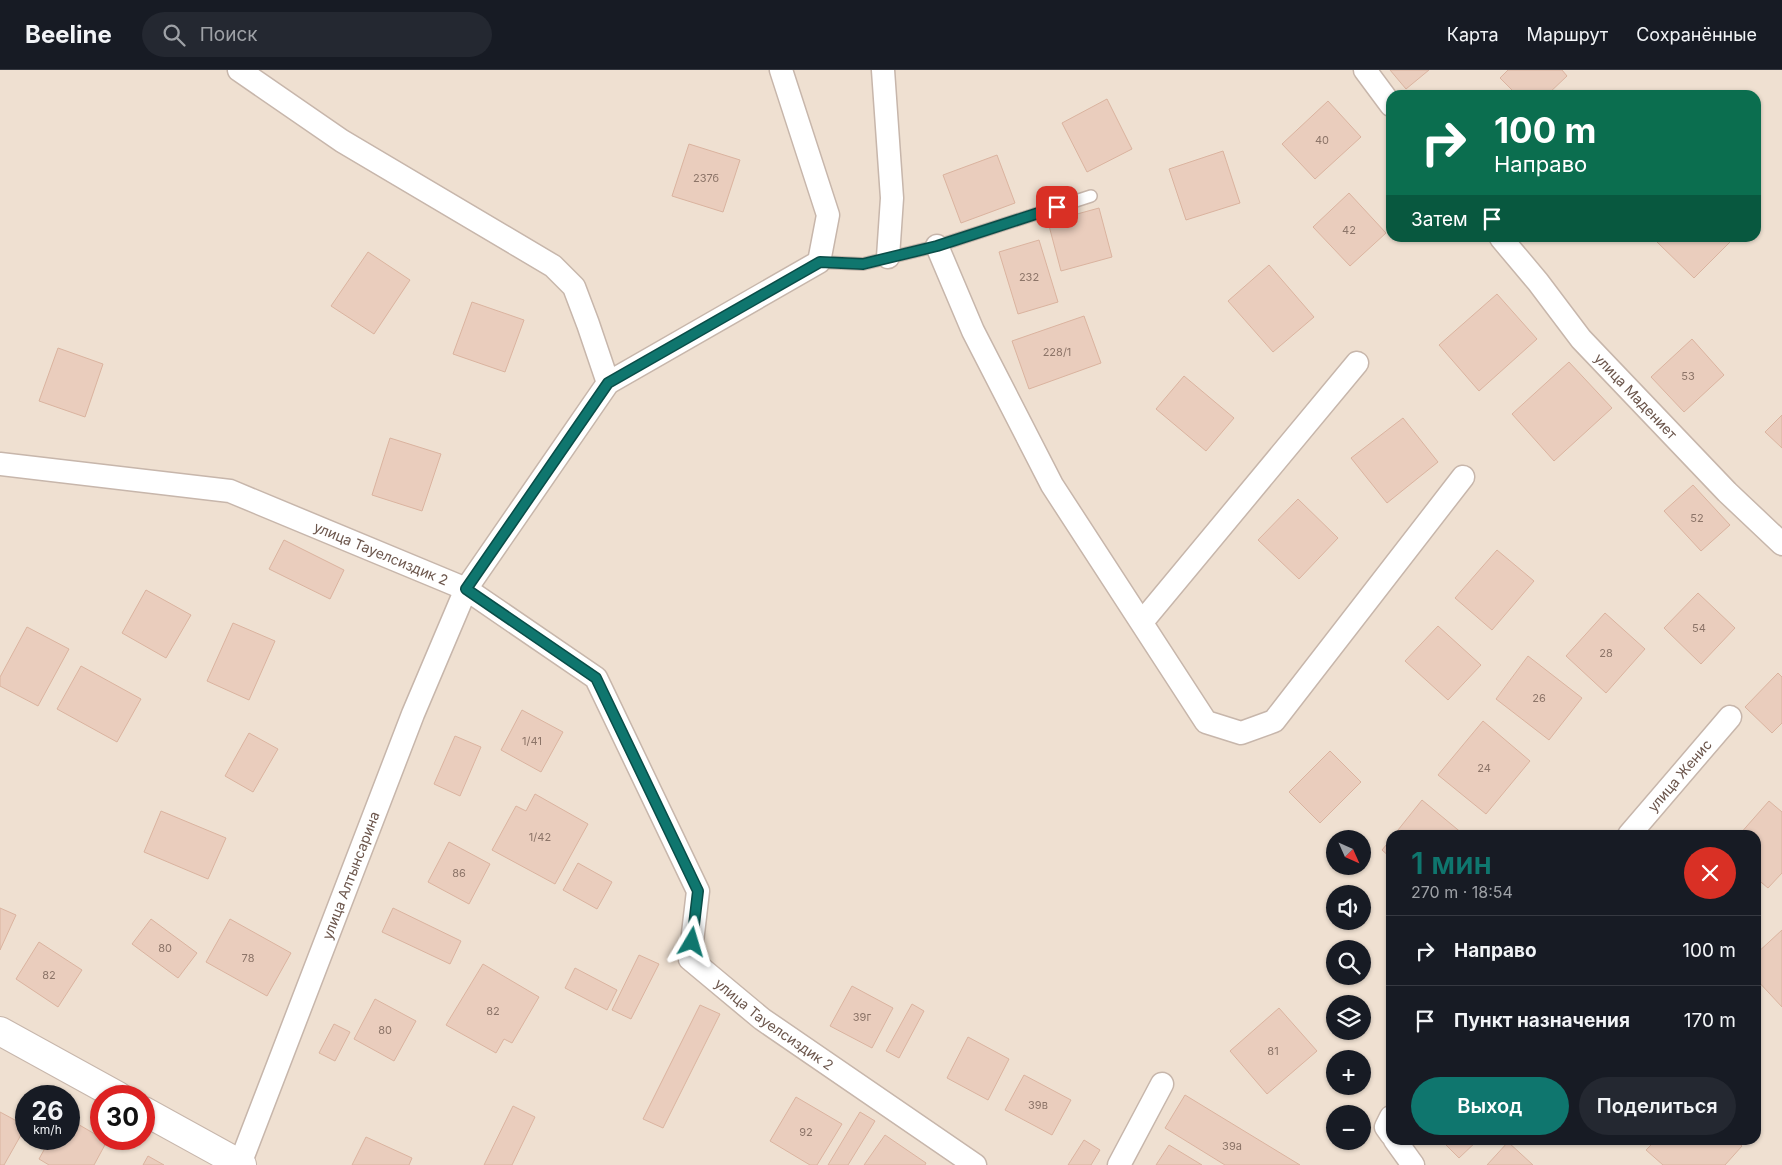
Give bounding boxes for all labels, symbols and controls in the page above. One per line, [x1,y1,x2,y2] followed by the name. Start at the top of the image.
[142,12,492,57] search box
[25,20,112,49] text: Beeline
[160,21,188,49] icon: search
[200,23,258,46] text: Поиск
[1447,24,1499,45] text: Карта
[1527,24,1608,45] text: Маршрут
[1636,24,1757,45] text: Сохранённые
[1494,109,1597,151] text: 100 m
[1411,110,1476,175] icon: right
[1315,133,1329,147] house number: 40
[1494,151,1587,177] text: Направо
[693,171,719,185] house number: 237б
[1036,186,1078,228] pin
[1043,193,1071,221] icon: arrive
[1478,205,1506,233] icon: arrive
[1411,208,1468,231] text: Затем
[1342,223,1356,237] house number: 42
[1019,270,1039,284] house number: 232
[1043,345,1071,359] house number: 228/1
[1591,349,1681,443] street label: улица Мадениет
[1681,369,1695,383] house number: 53
[1690,511,1704,525] house number: 52
[312,518,451,589] street label: улица Тауелсиздик 2
[1692,621,1706,635] house number: 54
[1599,646,1613,660] house number: 28
[1532,691,1546,705] house number: 26
[522,734,542,748] house number: 1/41
[1644,736,1715,815] street label: улица Женис
[1477,761,1491,775] house number: 24
[318,809,383,942] street label: улица Алтынсарина
[529,830,551,844] house number: 1/42
[1326,830,1371,875] north arrow
[1326,830,1371,1150] map controls
[1411,845,1492,881] text: 1 мин
[1684,847,1736,899] button: close
[452,866,466,880] house number: 86
[1411,882,1513,902] text: 270 m · 18:54
[1326,885,1371,930] button: sound
[665,915,717,967] position arrow
[1411,937,1439,965] icon: right
[1454,939,1537,962] text: Направо
[1682,939,1736,962] text: 100 m
[1326,940,1371,985] button: search
[158,941,172,955] house number: 80
[242,951,255,965] house number: 78
[42,968,56,982] house number: 82
[712,974,837,1074] street label: улица Тауелсиздик 2
[1326,995,1371,1040] button: layers
[486,1004,500,1018] house number: 82
[1411,1007,1439,1035] icon: arrive
[1454,1009,1630,1032] text: Пункт назначения
[1684,1009,1736,1032] text: 170 m
[853,1010,871,1024] house number: 39г
[378,1023,392,1037] house number: 80
[1267,1044,1279,1058] house number: 81
[1326,1050,1371,1095] button: +
[1411,1077,1569,1135] button: Выход
[1579,1077,1736,1135] button: Поделиться
[90,1085,155,1150] speed limit sign: 30
[32,1096,63,1126] text: 26
[1028,1098,1048,1112] house number: 39в
[1326,1105,1371,1150] button: −
[33,1122,62,1137] text: km/h
[799,1125,813,1139] house number: 92
[1222,1139,1242,1153] house number: 39а

